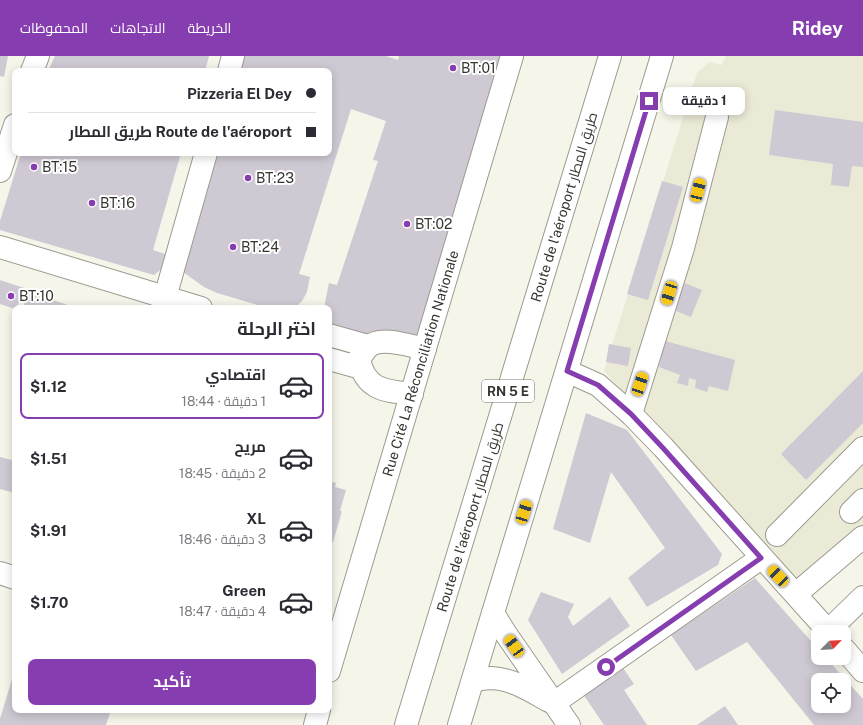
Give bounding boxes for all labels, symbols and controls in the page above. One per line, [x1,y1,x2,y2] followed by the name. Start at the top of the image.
[792,17,843,39] text: Ridey
[20,20,88,36] text: المحفوظات
[110,20,166,36] text: الاتجاهات
[188,20,231,36] text: الخريطة
[461,60,496,76] place label: BT:01
[448,63,458,73] marker: BT:01
[187,85,292,102] text: Pizzeria El Dey
[663,87,745,115] callout: 1 دقيقة
[640,92,658,110] route end
[681,93,727,108] text: 1 دقيقة
[527,110,601,304] street label: Route de l'aéroport طريق المطار
[69,123,292,140] text: Route de l'aéroport طريق المطار
[42,159,77,175] place label: BT:15
[29,162,39,172] marker: BT:15
[256,170,294,186] place label: BT:23
[243,173,253,183] marker: BT:23
[689,177,707,203] car
[100,195,135,211] place label: BT:16
[87,198,97,208] marker: BT:16
[415,216,452,232] place label: BT:02
[402,219,412,229] marker: BT:02
[241,239,279,255] place label: BT:24
[228,242,238,252] marker: BT:24
[379,248,462,478] street label: Rue Cité La Réconciliation Nationale
[660,280,678,306] car
[19,288,54,304] place label: BT:10
[6,291,16,301] marker: BT:10
[237,318,316,339] text: اختر الرحلة
[206,366,266,383] text: اقتصادي
[278,368,314,404] icon: car
[631,371,649,397] car
[30,378,67,395] text: $1.12
[482,380,534,402] road number: RN 5 E
[182,394,266,409] text: 1 دقيقة · 18:44
[433,420,507,614] street label: Route de l'aéroport طريق المطار
[234,438,266,455] text: مريح
[278,440,314,476] icon: car
[30,450,67,467] text: $1.51
[179,466,266,481] text: 2 دقيقة · 18:45
[515,499,533,525] car
[247,510,266,527] text: XL
[278,512,314,548] icon: car
[30,522,67,539] text: $1.91
[179,532,266,547] text: 3 دقيقة · 18:46
[765,563,791,589] car
[222,582,266,599] text: Green
[278,584,314,620] icon: car
[30,594,68,611] text: $1.70
[179,604,266,619] text: 4 دقيقة · 18:47
[811,625,851,665] north arrow
[811,625,851,713] map controls
[502,633,526,659] car
[597,658,615,676] route start
[28,659,316,705] button: تأكيد
[811,673,851,713] button: locate

